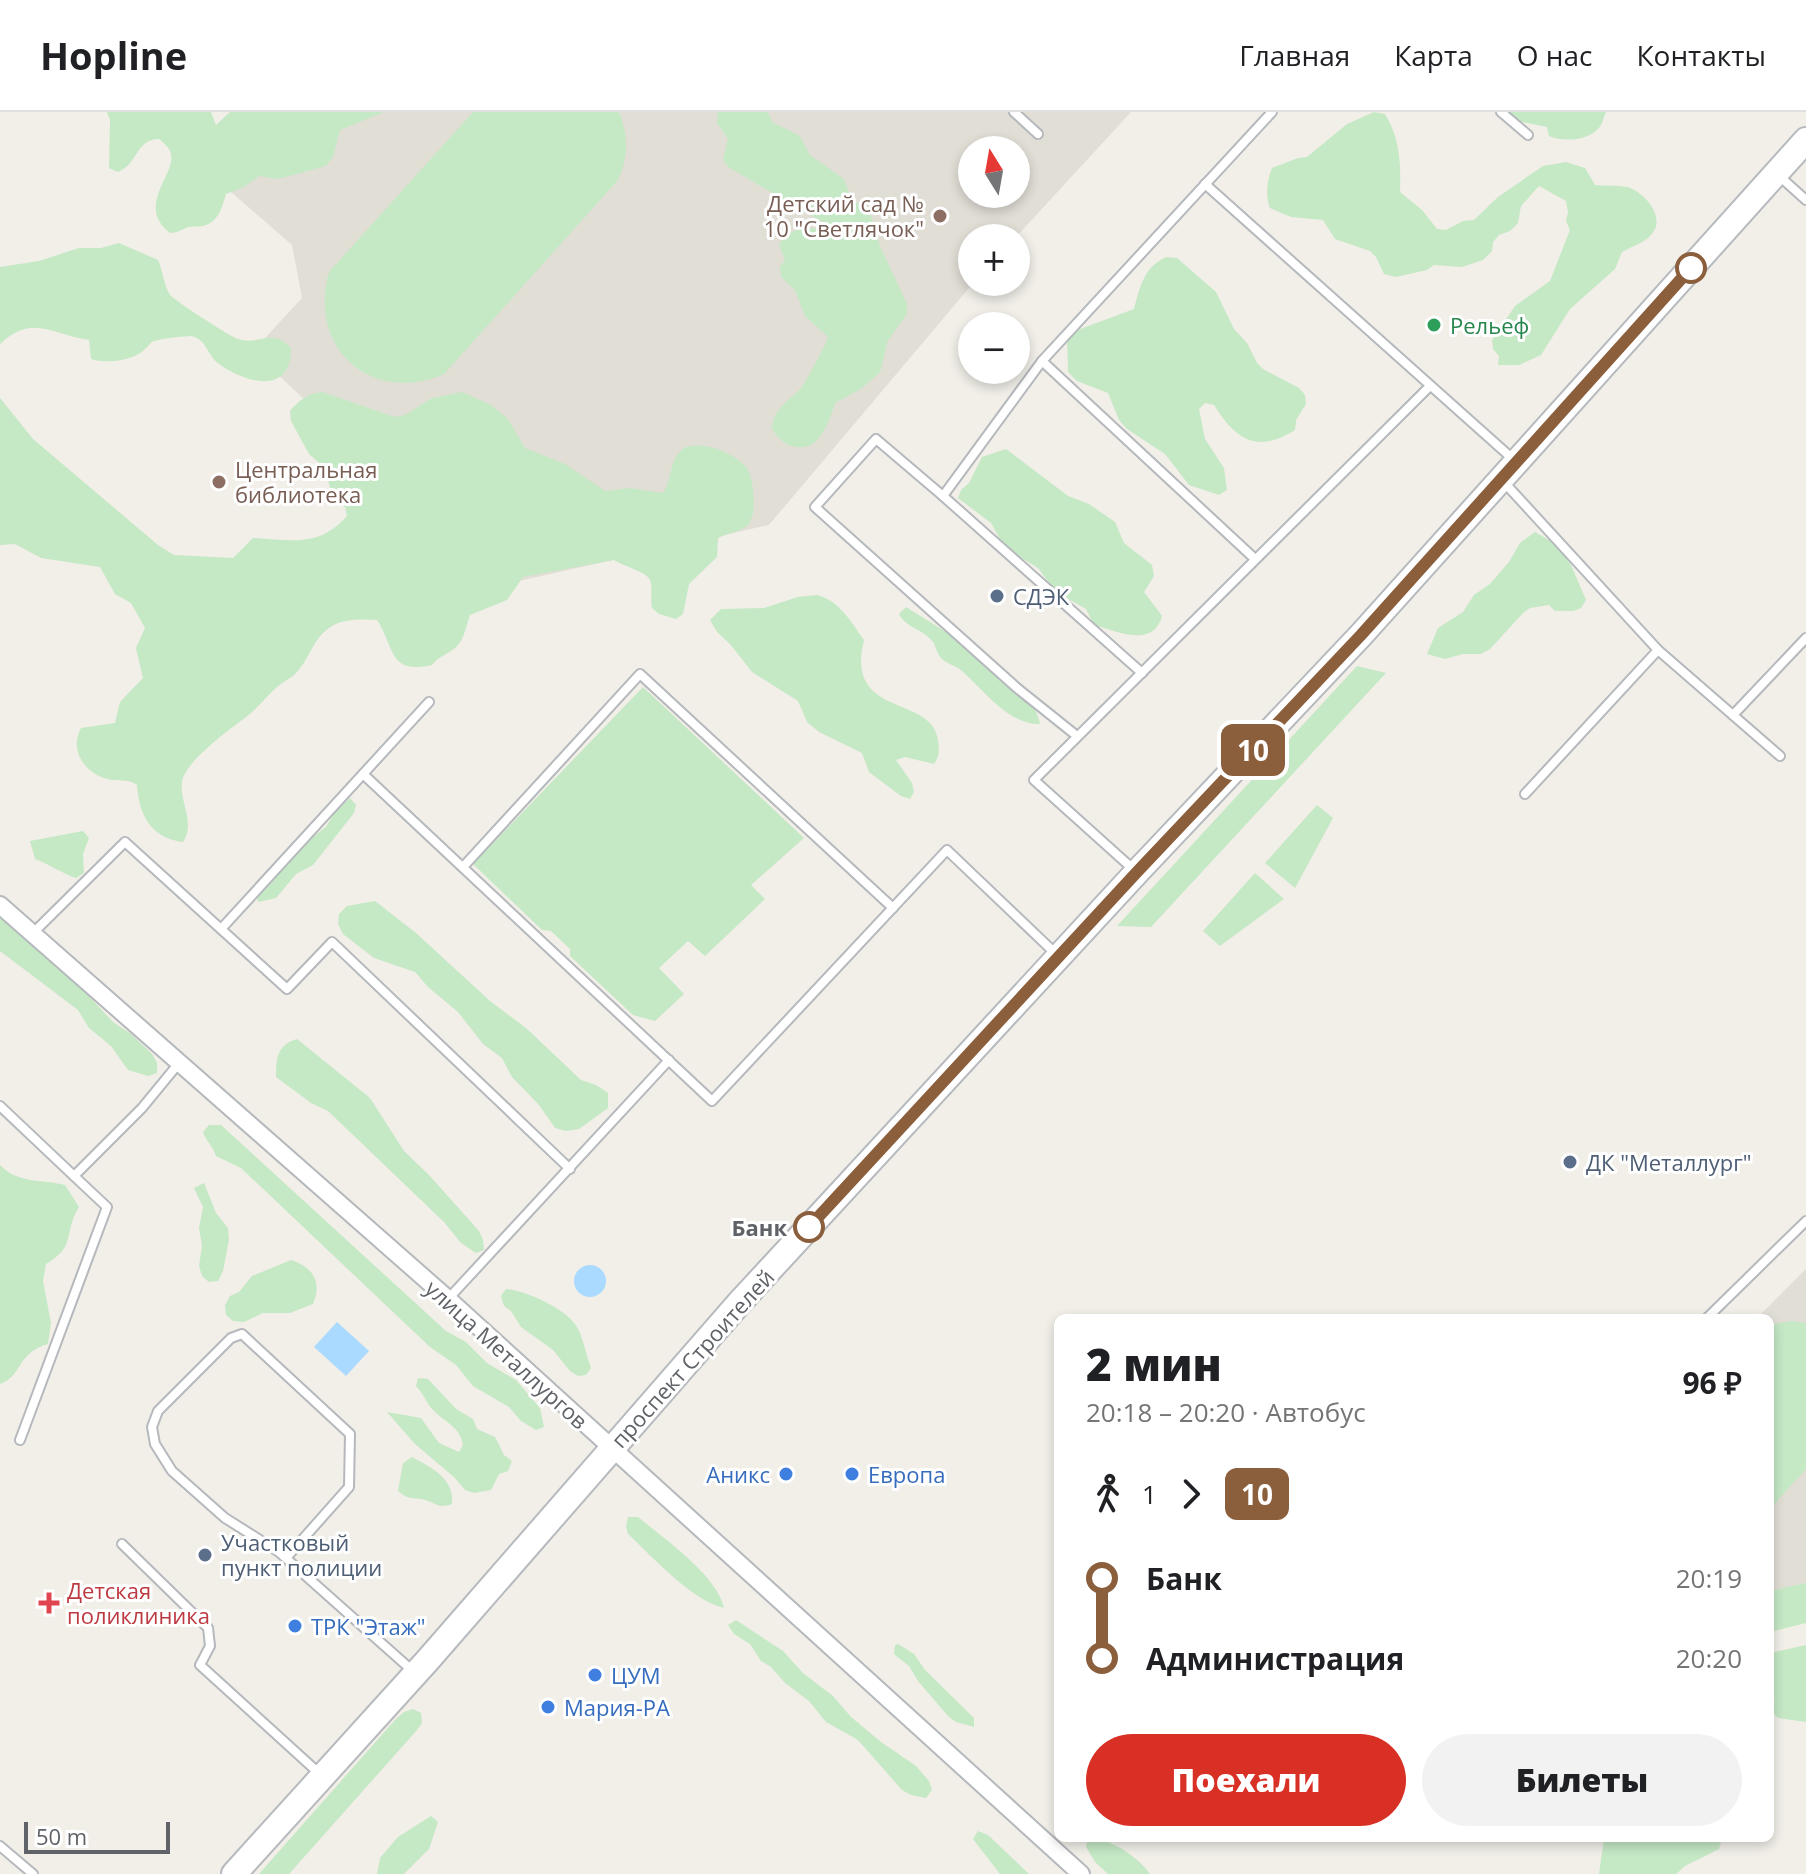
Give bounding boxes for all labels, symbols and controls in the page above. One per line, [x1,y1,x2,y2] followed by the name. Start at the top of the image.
[40,29,187,81] text: Hopline
[1239,36,1350,74] text: Главная
[1394,36,1473,74] text: Карта
[1517,36,1592,74] text: О нас
[1636,36,1766,74] text: Контакты
[958,136,1030,208] north arrow
[958,136,1030,384] map controls
[764,188,924,243] place label: Детский сад № 10 "Светлячок"
[931,207,949,225] marker: Детский сад № 10 "Светлячок"
[958,224,1030,296] button: +
[1676,253,1706,283] unlabelled marker
[1450,310,1529,340] place label: Рельеф
[958,312,1030,384] button: −
[1425,316,1443,334] marker: Рельеф
[235,454,377,509] place label: Центральная библиотека
[210,473,228,491] marker: Центральная библиотека
[1013,581,1070,611] place label: СДЭК
[988,587,1006,605] marker: СДЭК
[1217,724,1289,776] line badge: 10
[1237,731,1269,769] text: 10
[1586,1147,1752,1177] place label: ДК "Металлург"
[1561,1153,1579,1171] marker: ДК "Металлург"
[731,1212,787,1242] place label: Банк
[794,1212,824,1242] marker: Банк
[604,1262,780,1454] street label: проспект Строителей
[419,1273,595,1435] street label: улица Металлургов
[1086,1334,1222,1394] text: 2 мин
[1682,1362,1742,1403] text: 96 ₽
[1086,1394,1366,1430] text: 20:18 – 20:20 · Автобус
[706,1459,770,1489] place label: Аникс
[868,1459,945,1489] place label: Европа
[777,1465,795,1483] marker: Аникс
[843,1465,861,1483] marker: Европа
[1086,1472,1130,1516] icon: walk
[1169,1472,1213,1516] icon: forward
[1241,1475,1273,1513] text: 10
[1142,1476,1157,1512] text: 1
[221,1527,382,1582] place label: Участковый пункт полиции
[196,1546,214,1564] marker: Участковый пункт полиции
[1146,1558,1222,1599] text: Банк
[1676,1560,1742,1596] text: 20:19
[67,1575,210,1630] place label: Детская поликлиника
[38,1592,60,1614] marker: Детская поликлиника
[311,1611,426,1641] place label: ТРК "Этаж"
[286,1617,304,1635] marker: ТРК "Этаж"
[1146,1638,1404,1679] text: Администрация
[1676,1640,1742,1676] text: 20:20
[611,1660,661,1690] place label: ЦУМ
[586,1666,604,1684] marker: ЦУМ
[564,1692,670,1722] place label: Мария-РА
[539,1698,557,1716] marker: Мария-РА
[1086,1734,1406,1826] button: Поехали
[1422,1734,1742,1826] button: Билеты
[24,1818,170,1854] scale bar
[36,1821,87,1851] text: 50 m

